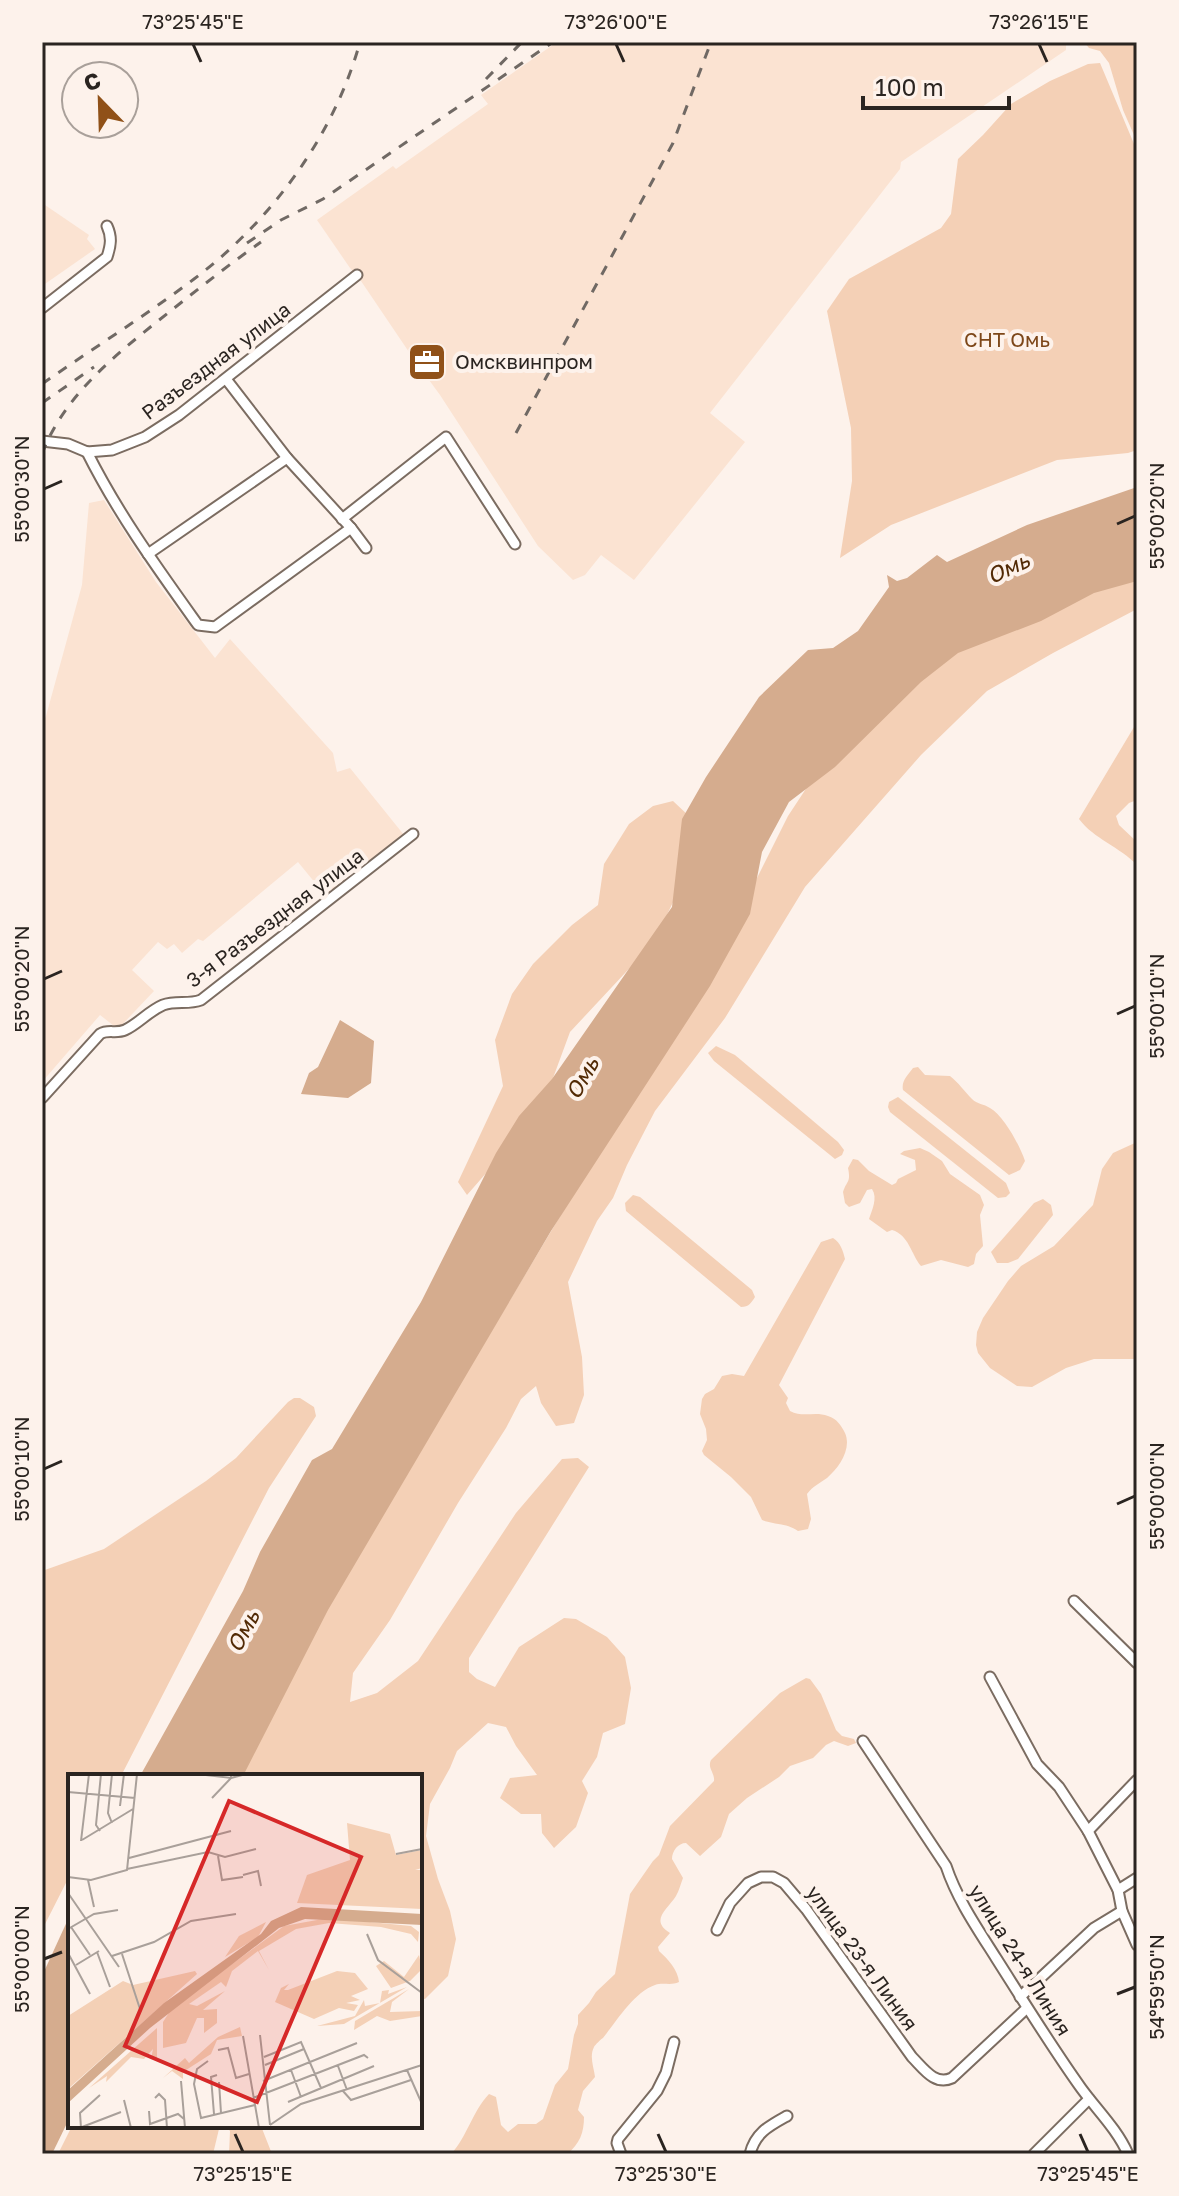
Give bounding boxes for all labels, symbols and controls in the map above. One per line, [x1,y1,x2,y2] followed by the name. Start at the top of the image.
[142,9,244,33] text: 73°25'45"E
[565,9,668,33] text: 73°26'00"E
[989,9,1089,33] text: 73°26'15"E
[60,60,140,140] north arrow
[863,60,1009,110] scale bar
[80,66,104,97] text: С
[875,72,944,101] text: 100 m
[136,297,294,424] street label: Разъездная улица
[964,327,1050,351] park label: СНТ Омь
[406,341,448,383] office icon: Омсквинпром
[455,349,593,373] place label: Омсквинпром
[9,435,33,543] text: 55°00'30"N
[1144,462,1168,570] text: 55°00'20"N
[982,545,1035,589] water label: Омь
[181,843,368,992] street label: 3-я Разъездная улица
[9,925,33,1033] text: 55°00'20"N
[1144,953,1168,1059] text: 55°00'10"N
[559,1051,605,1103] water label: Омь
[9,1416,33,1522] text: 55°00'10"N
[1144,1442,1168,1550] text: 55°00'00"N
[220,1604,265,1656] water label: Омь
[68,1774,422,2128] inset map
[965,1879,1077,2039] street label: улица 24-я Линия
[802,1880,923,2035] street label: улица 23-я Линия
[9,1905,33,2013] text: 55°00'00"N
[1144,1934,1168,2040] text: 54°59'50"N
[194,2161,293,2185] text: 73°25'15"E
[615,2161,717,2185] text: 73°25'30"E
[1037,2161,1139,2185] text: 73°25'45"E

